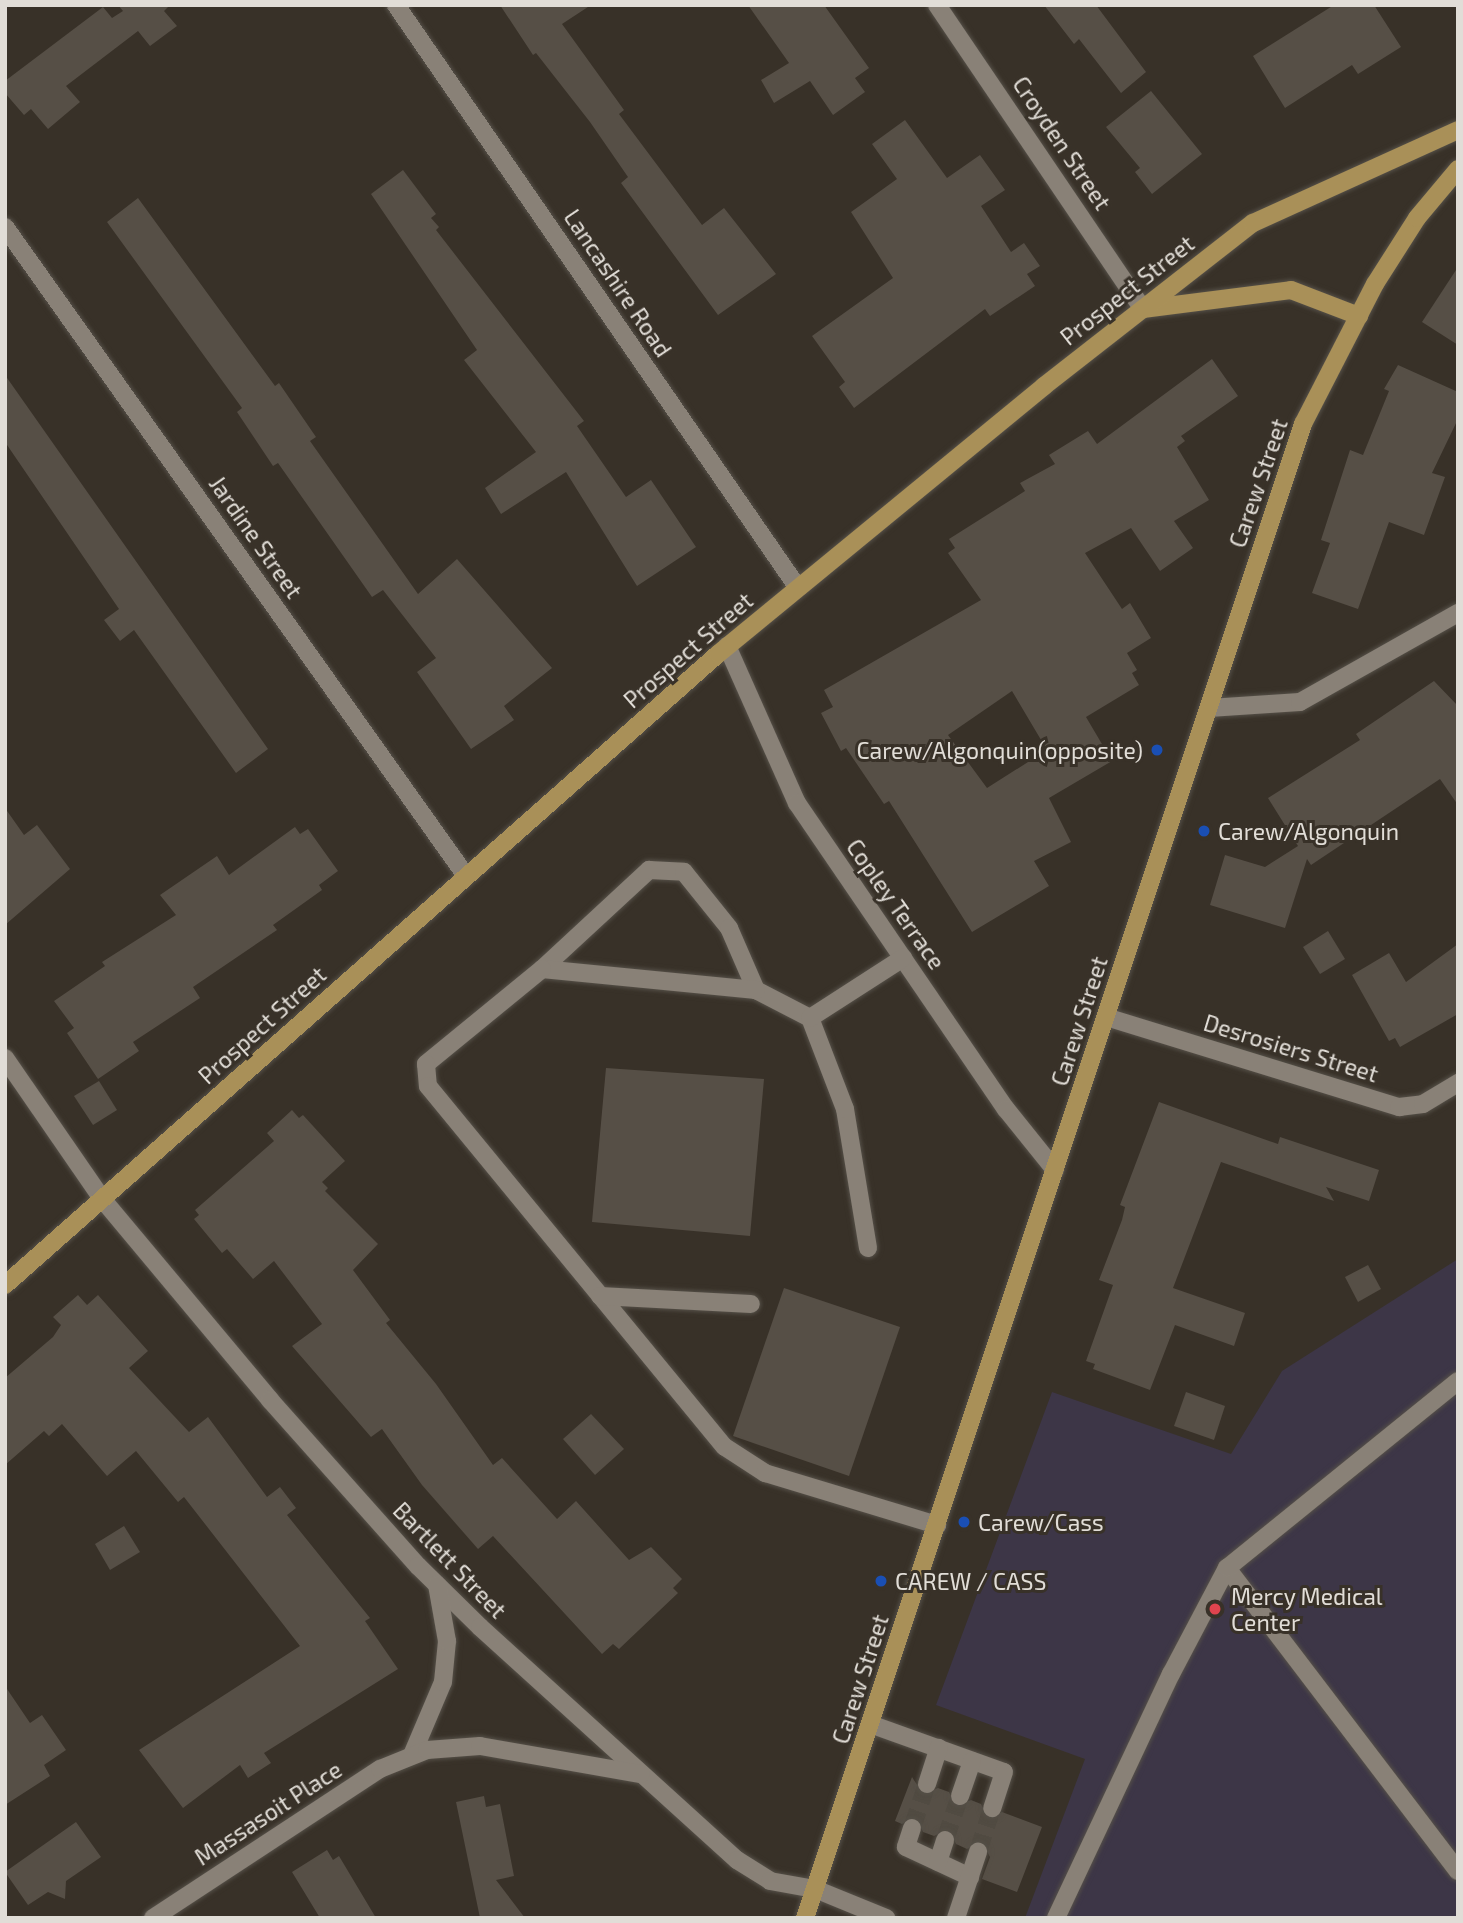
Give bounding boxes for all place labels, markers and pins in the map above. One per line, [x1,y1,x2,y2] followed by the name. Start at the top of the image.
[856,736,1143,764] place label: Carew/Algonquin(opposite)
[1149,742,1165,758] marker: Carew/Algonquin(opposite)
[1218,817,1399,845] place label: Carew/Algonquin
[1196,823,1212,839] marker: Carew/Algonquin
[978,1508,1104,1536] place label: Carew/Cass
[956,1514,972,1530] marker: Carew/Cass
[895,1567,1047,1595] place label: CAREW / CASS
[873,1573,889,1589] marker: CAREW / CASS
[1231,1582,1383,1636] place label: Mercy Medical Center
[1205,1599,1225,1619] marker: Mercy Medical Center

